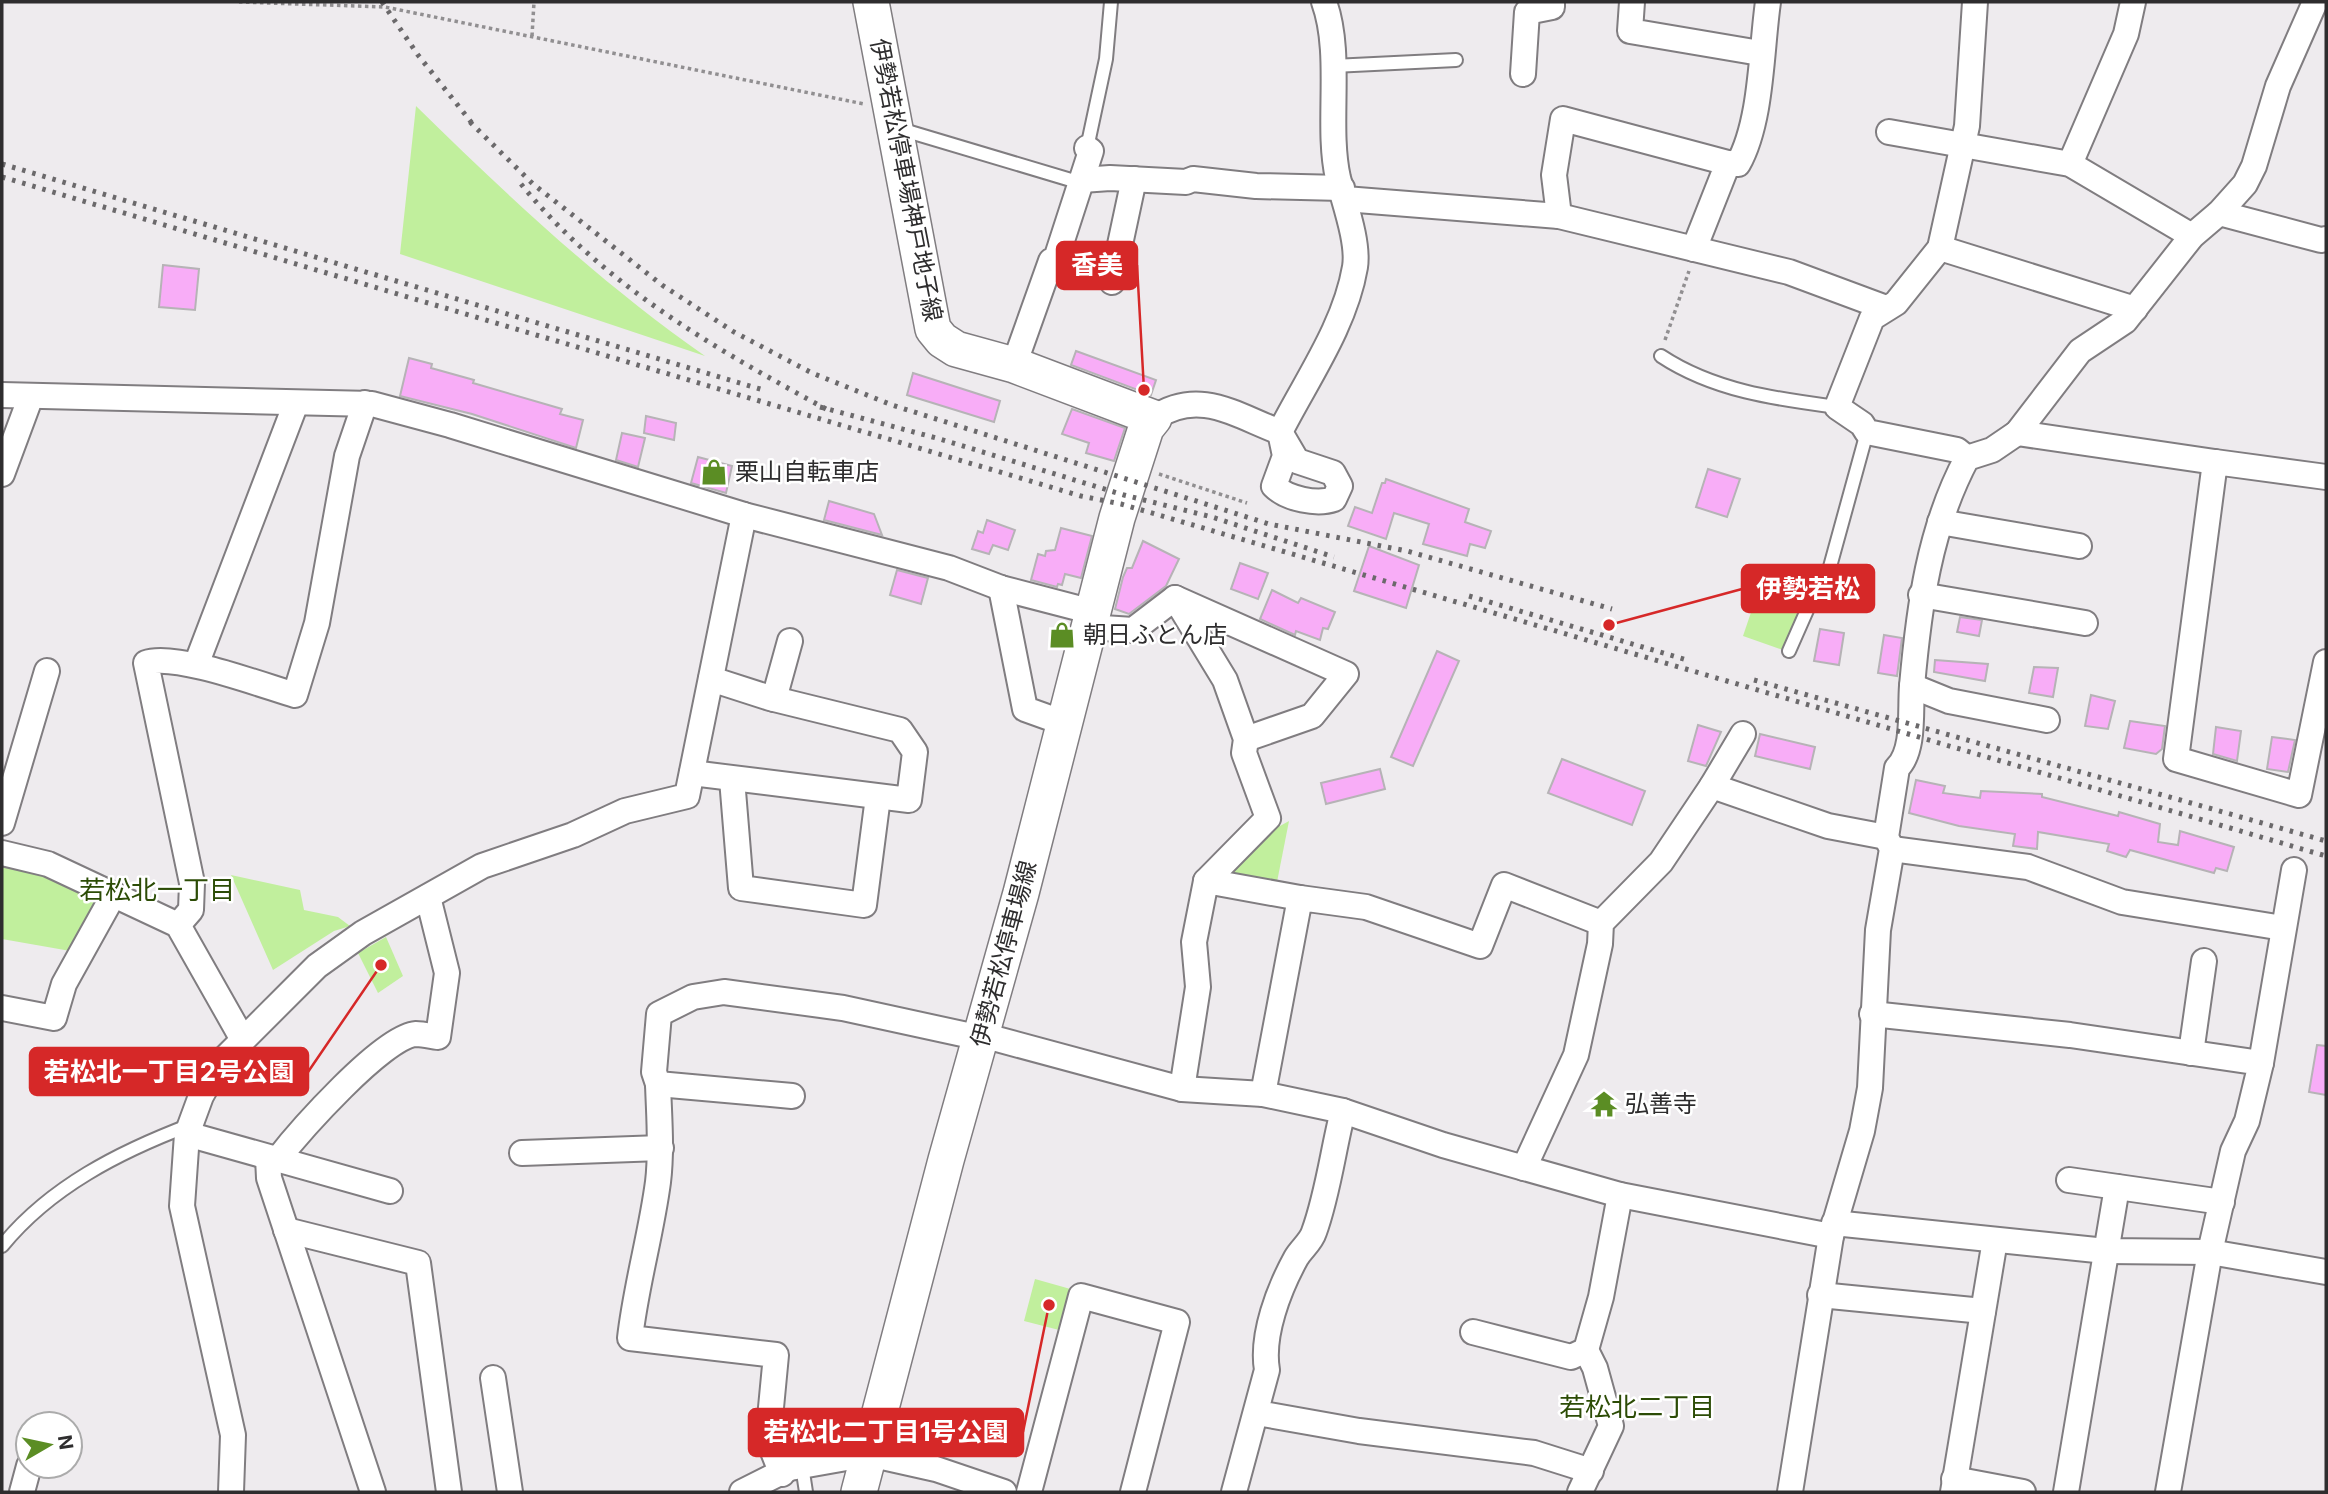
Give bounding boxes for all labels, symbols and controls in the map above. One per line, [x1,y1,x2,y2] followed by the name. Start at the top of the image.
[865,36,948,324] street label: 伊勢若松停車場神戸地子線
[1057,242,1137,289] callout: 香美
[1071,249,1123,280] text: 香美
[699,457,729,487] shop icon: 栗山自転車店
[735,457,879,486] place label: 栗山自転車店
[1742,565,1874,612] callout: 伊勢若松
[1756,573,1860,604] text: 伊勢若松
[1047,620,1077,650] shop icon: 朝日ふとん店
[1083,620,1227,649] place label: 朝日ふとん店
[965,857,1042,1050] street label: 伊勢若松停車場線
[79,874,235,905] district label: 若松北一丁目
[30,1048,308,1095] callout: 若松北一丁目2号公園
[44,1056,294,1087] text: 若松北一丁目2号公園
[1589,1089,1619,1119] temple icon: 弘善寺
[1625,1089,1697,1118] place label: 弘善寺
[1559,1391,1715,1422] district label: 若松北二丁目
[749,1409,1023,1456] callout: 若松北二丁目1号公園
[14,1410,84,1480] north arrow
[763,1416,1009,1447] text: 若松北二丁目1号公園
[53,1433,78,1451] text: N

